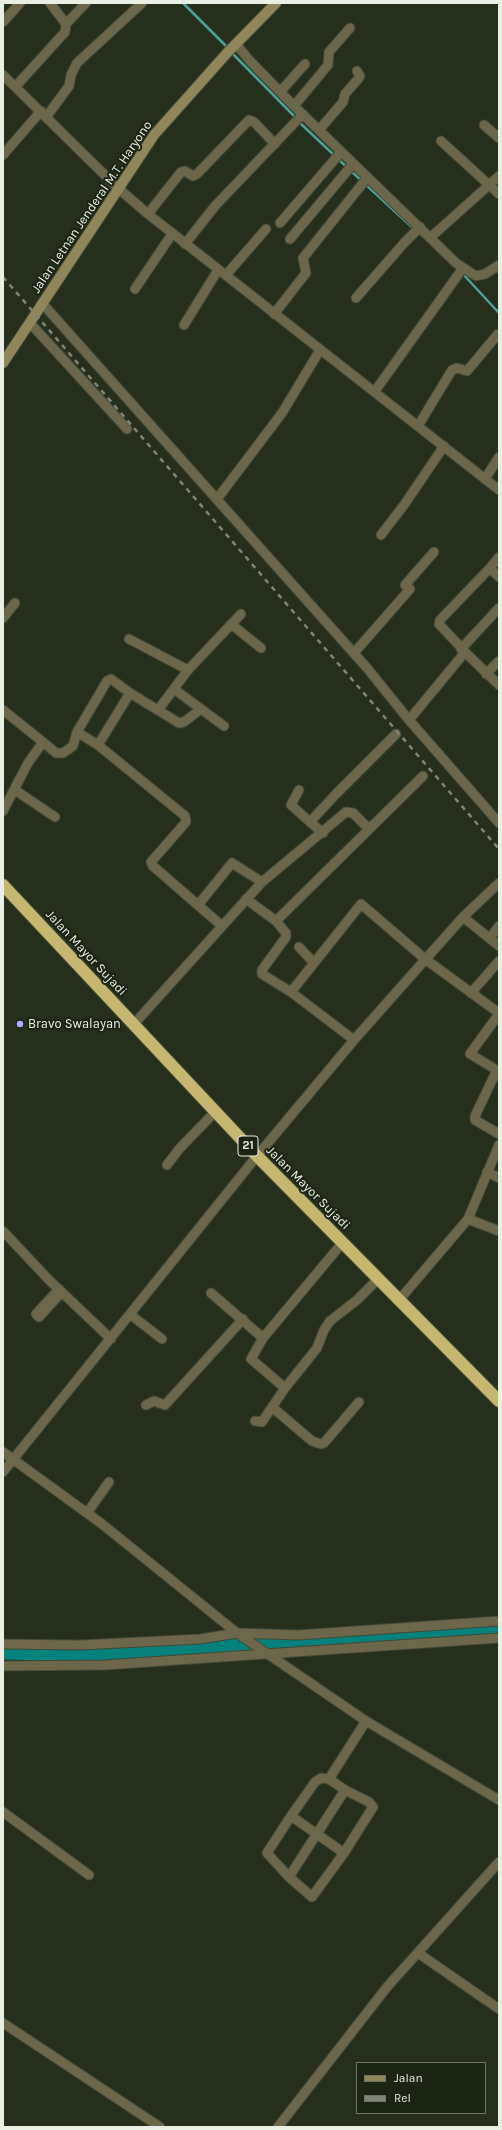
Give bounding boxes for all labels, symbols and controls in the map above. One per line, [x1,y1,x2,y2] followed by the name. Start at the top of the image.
[28,118,156,296] street label: Jalan Letnan Jenderal M.T. Haryono
[42,907,130,999] street label: Jalan Mayor Sujadi
[28,1016,121,1032] place label: Bravo Swalayan
[15,1019,25,1029] marker: Bravo Swalayan
[238,1136,258,1156] road number: 21
[263,1143,353,1233] street label: Jalan Mayor Sujadi
[356,2062,486,2114] legend
[394,2071,423,2085] text: Jalan
[394,2091,411,2105] text: Rel

